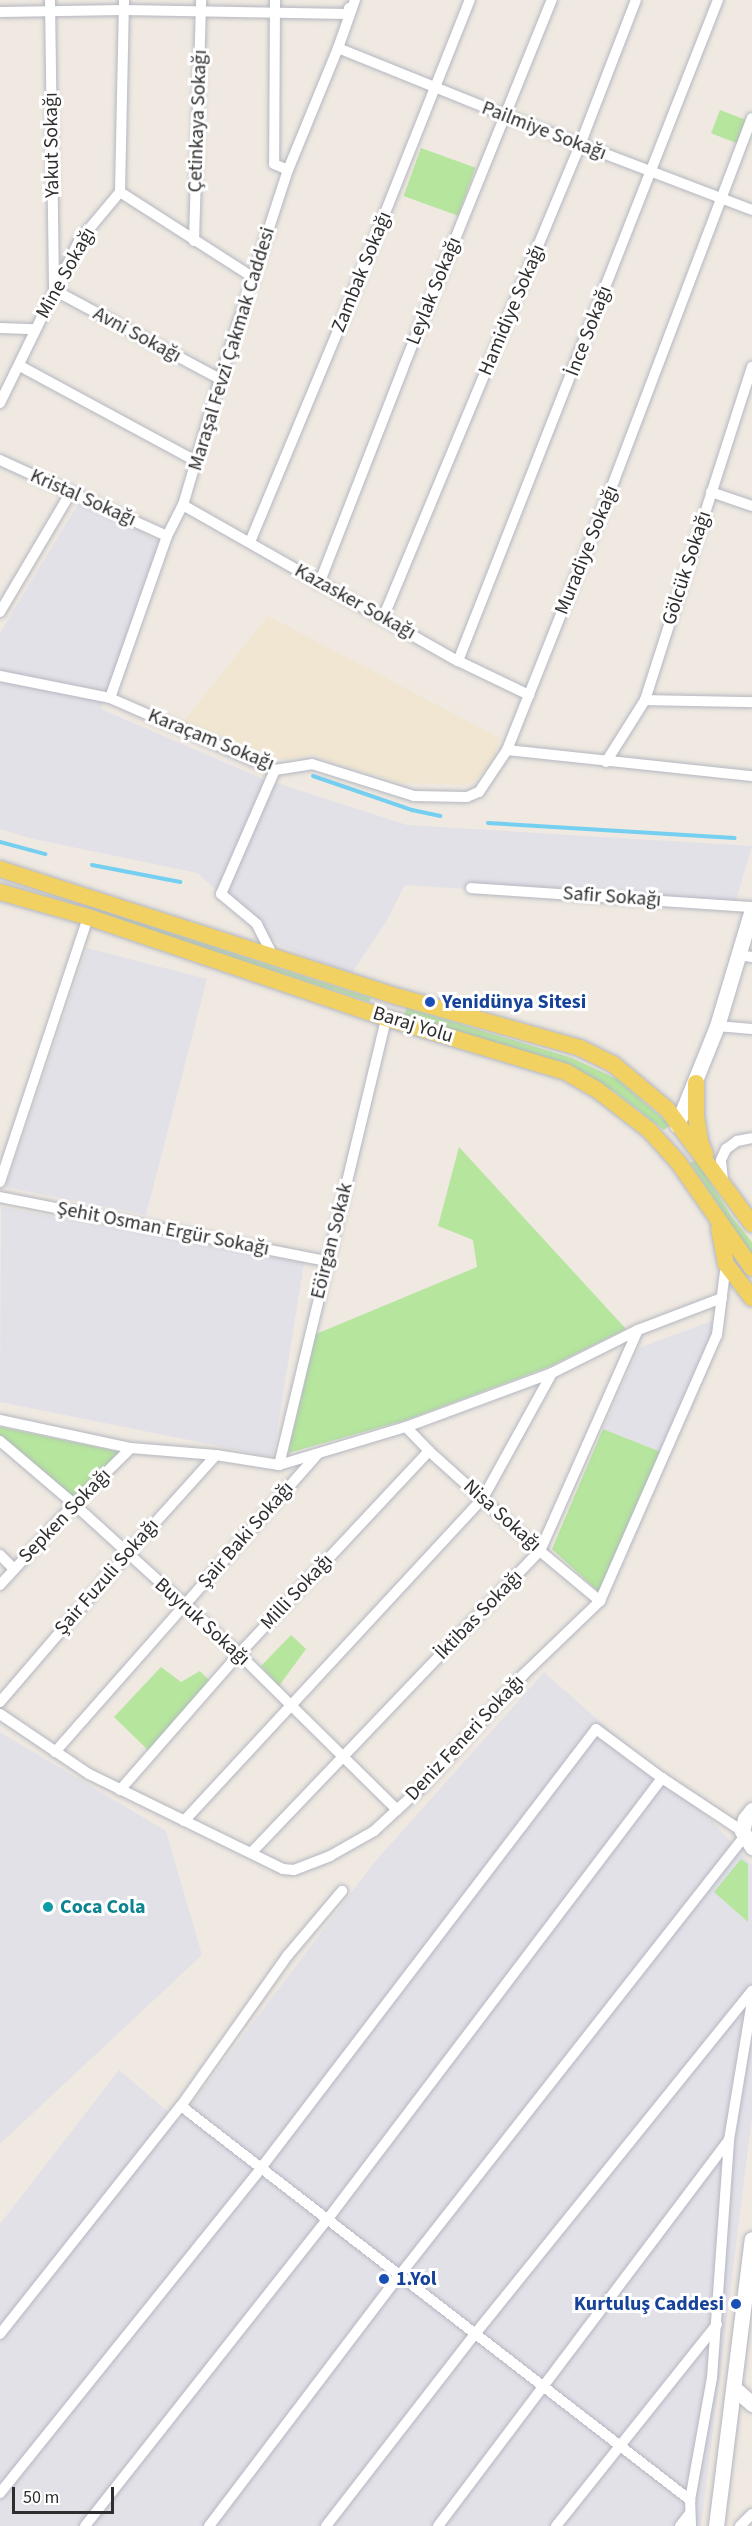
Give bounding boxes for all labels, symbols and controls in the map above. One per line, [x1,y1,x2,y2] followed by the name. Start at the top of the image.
[184,49,212,193] street label: Çetinkaya Sokağı
[39,92,65,198] street label: Yakut Sokağı
[478,96,610,166] street label: Pailmiye Sokağı
[327,208,397,336] street label: Zambak Sokağı
[31,223,101,323] street label: Mine Sokağı
[183,224,281,474] street label: Maraşal Fevzi Çakmak Caddesi
[401,234,467,348] street label: Leylak Sokağı
[474,241,550,379] street label: Hamidiye Sokağı
[561,282,617,380] street label: İnce Sokağı
[89,302,185,368] street label: Avni Sokağı
[26,464,140,532] street label: Kristal Sokağı
[550,482,624,618] street label: Muradiye Sokağı
[657,508,717,628] street label: Gölcük Sokağı
[290,559,420,645] street label: Kazasker Sokağı
[144,704,278,776] street label: Karaçam Sokağı
[562,882,662,912] street label: Safir Sokağı
[442,990,586,1014] place label: Yenidünya Sitesi
[423,995,437,1009] marker: Yenidünya Sitesi
[370,1001,456,1049] street label: Baraj Yolu
[306,1180,358,1302] street label: Eöirgan Sokak
[55,1197,271,1261] street label: Şehit Osman Ergür Sokağı
[14,1464,116,1568] street label: Sepken Sokağı
[458,1475,546,1557] street label: Nisa Sokağı
[193,1477,299,1593] street label: Şair Baki Sokağı
[50,1514,164,1640] street label: Şair Fuzuli Sokağı
[256,1549,338,1635] street label: Milli Sokağı
[430,1565,528,1665] street label: İktibas Sokağı
[149,1573,255,1671] street label: Buyruk Sokağı
[401,1670,529,1806] street label: Deniz Feneri Sokağı
[60,1895,145,1919] place label: Coca Cola
[41,1900,55,1914] marker: Coca Cola
[396,2267,437,2291] place label: 1.Yol
[377,2272,391,2286] marker: 1.Yol
[574,2292,724,2316] place label: Kurtuluş Caddesi
[729,2297,743,2311] marker: Kurtuluş Caddesi
[15,2475,117,2513] scale bar
[23,2485,59,2510] text: 50 m

